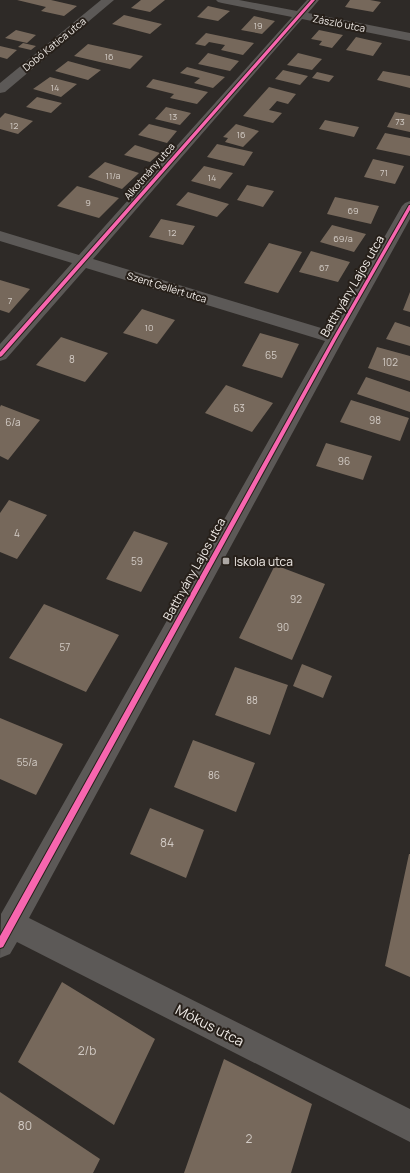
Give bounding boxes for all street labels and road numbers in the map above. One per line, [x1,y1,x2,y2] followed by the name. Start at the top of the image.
[312,11,366,35] street label: Zászló utca
[19,14,89,74] street label: Dobó Katica utca
[120,139,178,203] street label: Alkotmány utca
[316,232,388,340] street label: Batthyány Lajos utca
[125,268,209,306] street label: Szent Gellért utca
[159,515,229,623] street label: Batthyány Lajos utca
[172,1000,248,1050] street label: Mókus utca

